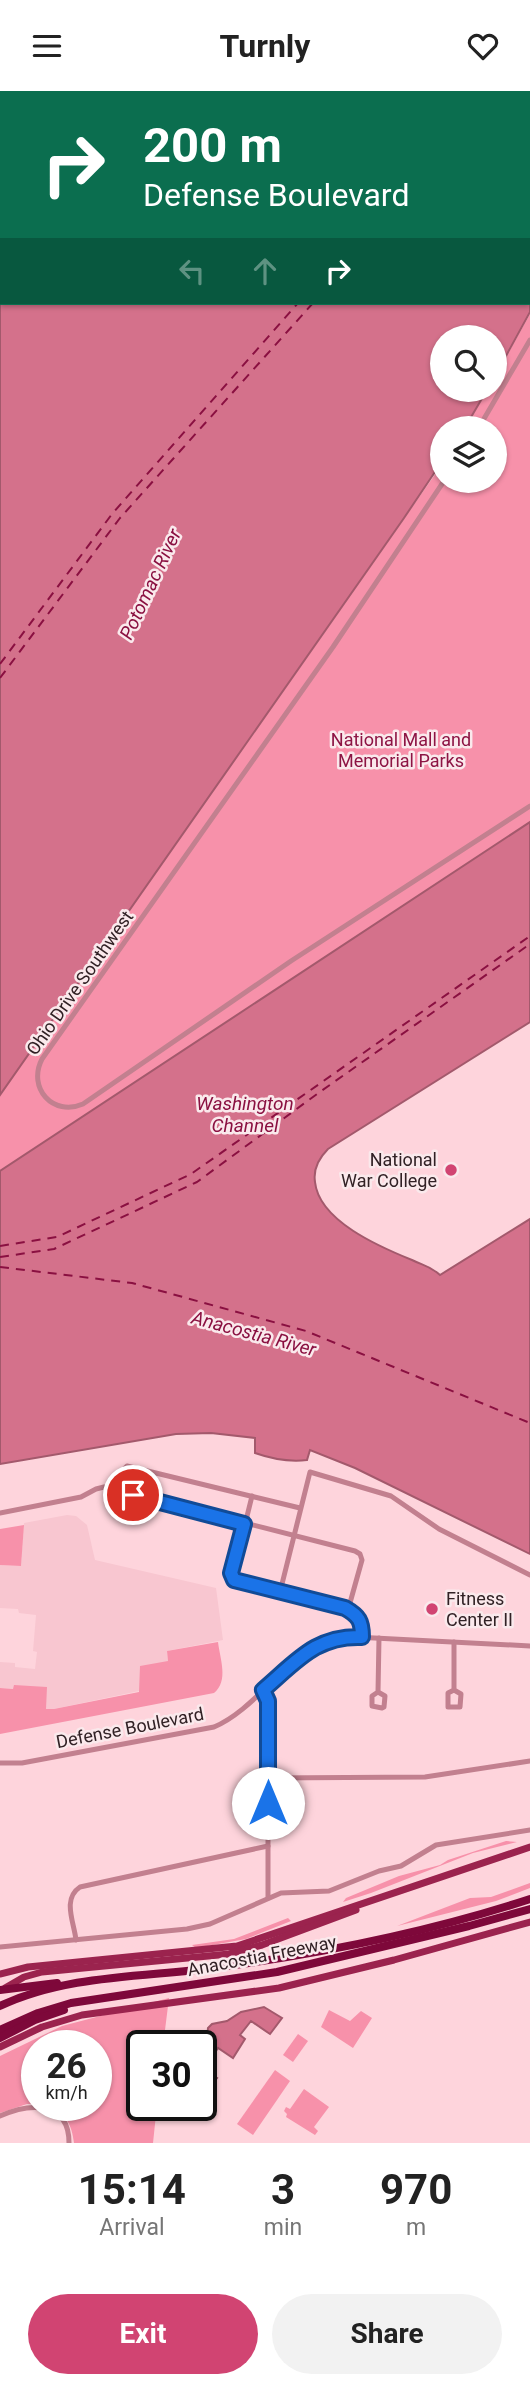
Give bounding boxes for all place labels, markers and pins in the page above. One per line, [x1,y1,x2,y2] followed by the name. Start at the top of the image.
[341,1149,437,1191] place label: National War College
[443,1162,459,1178] marker: National War College
[103,1465,163,1525] pin
[446,1588,513,1630] place label: Fitness Center II
[424,1601,440,1617] marker: Fitness Center II

